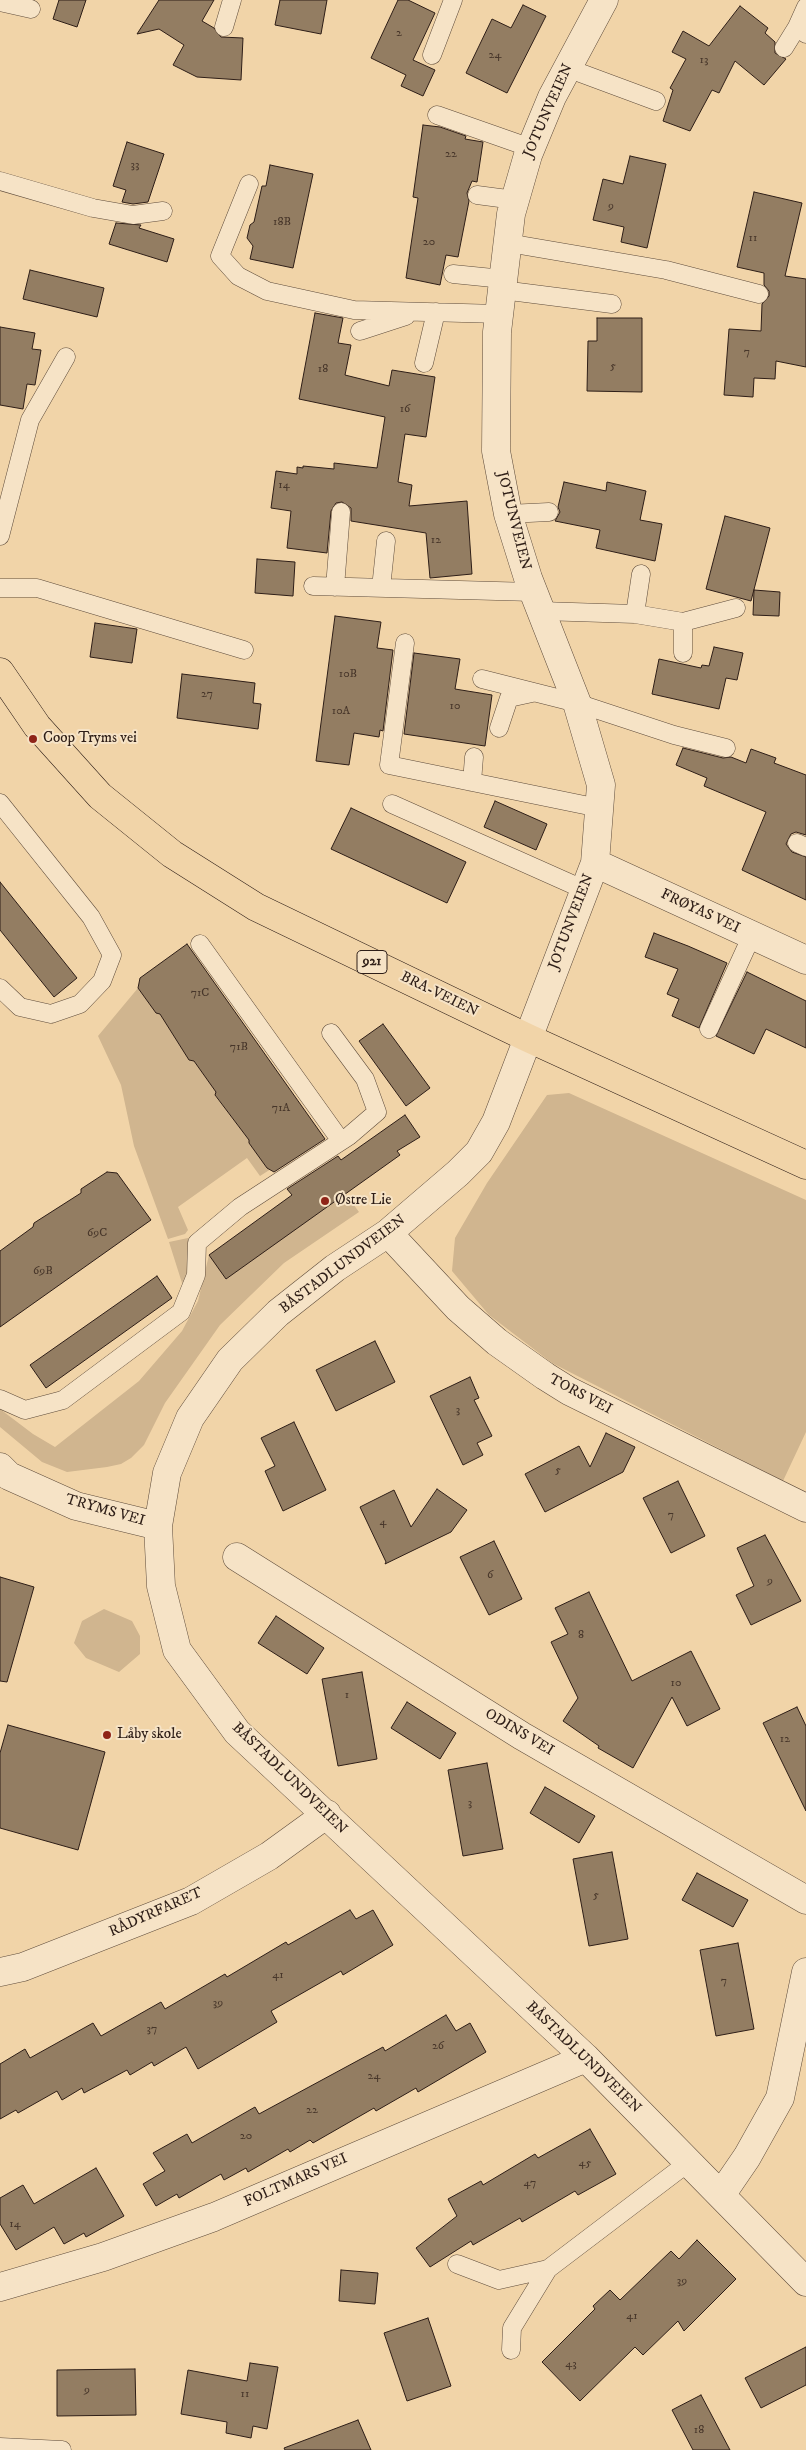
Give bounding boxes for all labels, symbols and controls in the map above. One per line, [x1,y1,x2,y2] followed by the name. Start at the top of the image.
[396,27,402,41] house number: 2
[489,49,501,63] house number: 24
[700,54,708,68] house number: 13
[520,61,578,161] street label: JOTUNVEIEN
[445,148,457,162] house number: 22
[131,159,139,173] house number: 33
[608,200,614,214] house number: 9
[273,216,291,230] house number: 18B
[749,232,757,246] house number: 11
[423,236,435,250] house number: 20
[744,346,750,360] house number: 7
[610,360,616,374] house number: 5
[318,363,328,377] house number: 18
[400,403,410,417] house number: 16
[492,470,534,572] street label: JOTUNVEIEN
[278,479,290,493] house number: 14
[431,534,441,548] house number: 12
[339,668,357,682] house number: 10B
[201,688,213,702] house number: 27
[450,700,460,714] house number: 10
[332,705,350,719] house number: 10A
[43,730,137,748] place label: Coop Tryms vei
[27,733,39,745] marker: Coop Tryms vei
[546,872,598,972] street label: JOTUNVEIEN
[658,886,742,938] street label: FRØYAS VEI
[357,950,387,974] road number: 921
[397,968,481,1022] street label: BRA-VEIEN
[191,987,209,1001] house number: 71C
[230,1041,248,1055] house number: 71B
[272,1102,290,1116] house number: 71A
[335,1192,391,1210] place label: Østre Lie
[319,1195,331,1207] marker: Østre Lie
[276,1212,410,1318] street label: BÅSTADLUNDVEIEN
[87,1227,107,1241] house number: 69C
[33,1265,53,1279] house number: 69B
[545,1371,615,1419] street label: TORS VEI
[456,1404,460,1418] house number: 3
[555,1464,561,1478] house number: 5
[63,1491,147,1531] street label: TRYMS VEI
[668,1509,674,1523] house number: 7
[380,1516,386,1530] house number: 4
[487,1569,493,1583] house number: 6
[767,1575,773,1589] house number: 9
[578,1629,584,1643] house number: 8
[671,1677,681,1691] house number: 10
[345,1689,349,1703] house number: 1
[481,1705,557,1761] street label: ODINS VEI
[228,1719,350,1839] street label: BÅSTADLUNDVEIEN
[117,1726,182,1744] place label: Låby skole
[101,1729,113,1741] marker: Låby skole
[780,1733,790,1747] house number: 12
[468,1797,472,1811] house number: 3
[107,1884,205,1942] street label: RÅDYRFARET
[593,1889,599,1903] house number: 5
[272,1969,284,1983] house number: 41
[721,1975,727,1989] house number: 7
[213,1997,223,2011] house number: 39
[522,1998,644,2118] street label: BÅSTADLUNDVEIEN
[147,2023,157,2037] house number: 37
[432,2040,444,2054] house number: 26
[368,2070,380,2084] house number: 24
[306,2104,318,2118] house number: 22
[240,2130,252,2144] house number: 20
[241,2150,351,2212] street label: FOLTMARS VEI
[579,2157,591,2171] house number: 45
[524,2177,536,2191] house number: 47
[9,2218,21,2232] house number: 14
[677,2275,687,2289] house number: 39
[626,2310,638,2324] house number: 41
[565,2358,577,2372] house number: 43
[84,2384,90,2398] house number: 9
[241,2388,249,2402] house number: 11
[694,2424,704,2438] house number: 18

